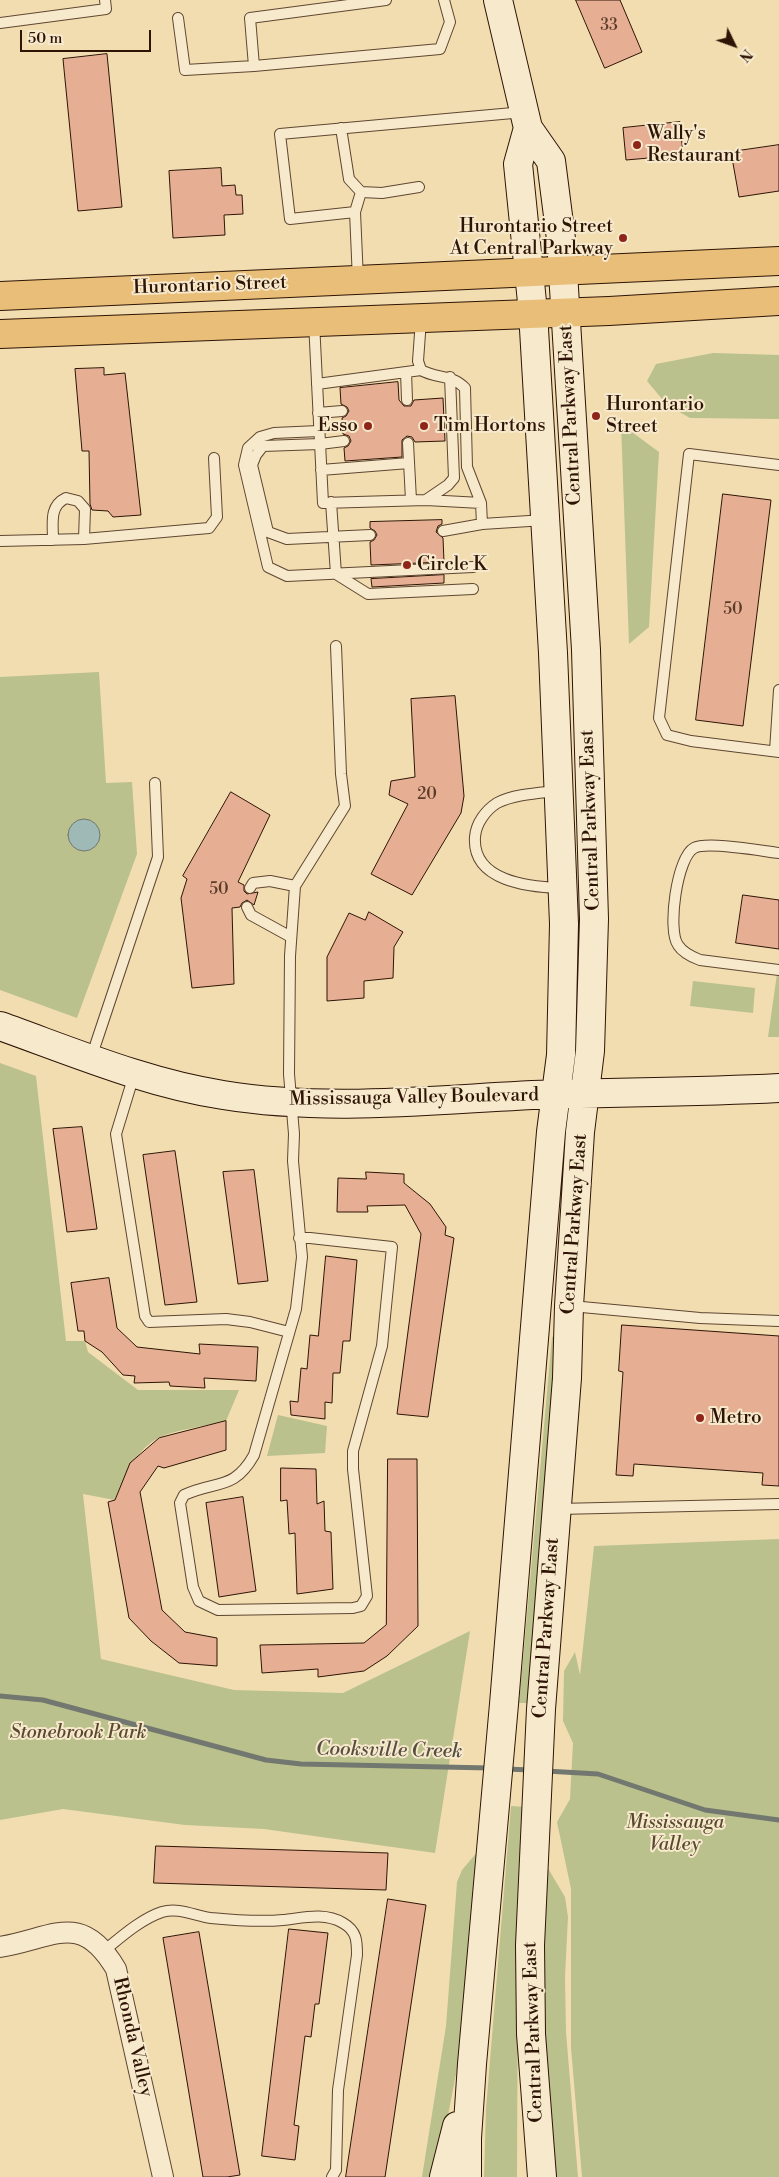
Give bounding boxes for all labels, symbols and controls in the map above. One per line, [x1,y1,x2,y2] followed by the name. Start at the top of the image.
[600,16,618,36] house number: 33
[22,20,154,52] scale bar
[709,20,759,70] north arrow
[28,29,62,48] text: 50 m
[735,45,756,65] text: N
[647,123,741,167] place label: Wally's Restaurant
[631,139,643,151] marker: Wally's Restaurant
[450,216,613,260] place label: Hurontario Street At Central Parkway
[617,232,629,244] marker: Hurontario Street At Central Parkway
[133,272,287,300] street label: Hurontario Street
[555,324,587,506] street label: Central Parkway East
[606,394,704,438] place label: Hurontario Street
[590,410,602,422] marker: Hurontario Street
[318,415,358,437] place label: Esso
[434,415,546,437] place label: Tim Hortons
[362,420,374,432] marker: Esso
[418,420,430,432] marker: Tim Hortons
[417,554,487,576] place label: Circle K
[401,559,413,571] marker: Circle K
[723,600,743,620] house number: 50
[576,729,606,911] street label: Central Parkway East
[417,785,437,805] house number: 20
[209,880,229,900] house number: 50
[289,1084,539,1112] street label: Mississauga Valley Boulevard
[557,1133,593,1315] street label: Central Parkway East
[710,1407,762,1429] place label: Metro
[694,1412,706,1424] marker: Metro
[529,1537,565,1719] street label: Central Parkway East
[10,1722,146,1744] park label: Stonebrook Park
[316,1738,462,1764] water label: Cooksville Creek
[626,1812,724,1856] park label: Mississauga Valley
[519,1941,549,2123] street label: Central Parkway East
[107,1975,157,2099] street label: Rhonda Valley

